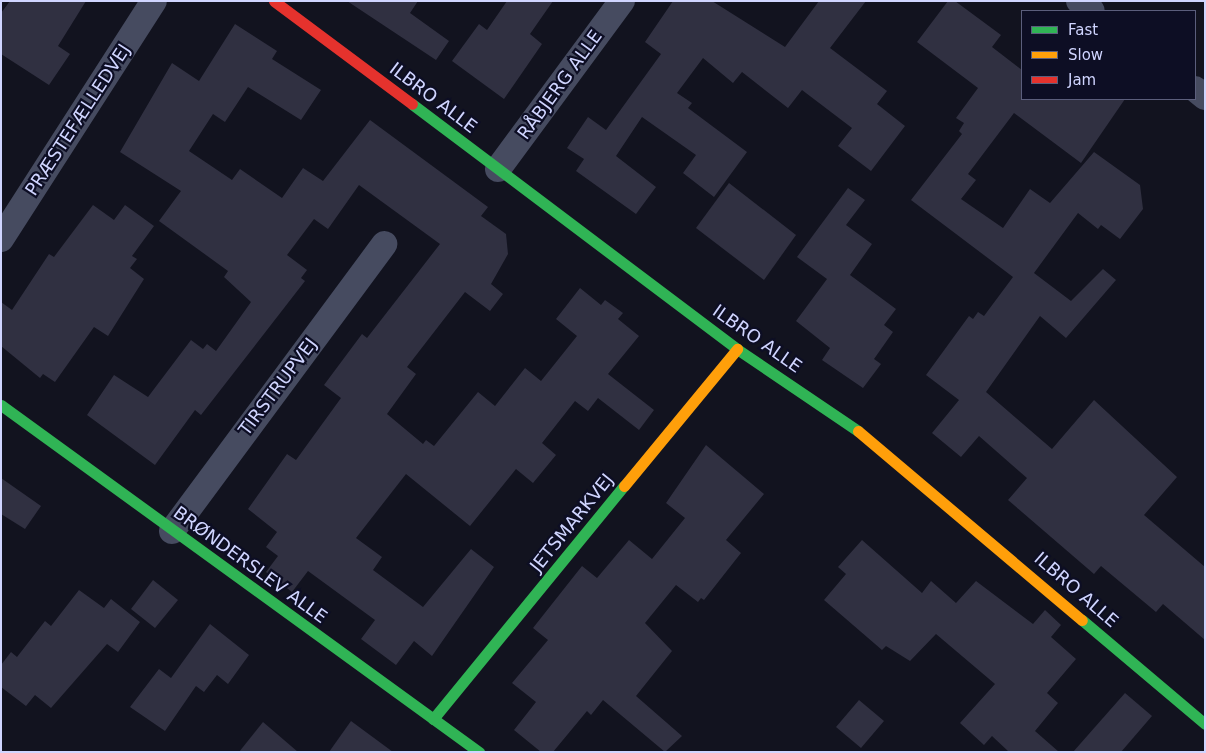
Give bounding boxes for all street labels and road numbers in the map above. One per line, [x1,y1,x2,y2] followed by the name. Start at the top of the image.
[513,26,607,144] street label: RÅBJERG ALLE
[21,40,135,200] street label: PRÆSTEFÆLLEDVEJ
[385,58,481,138] street label: ILBRO ALLE
[708,300,806,378] street label: ILBRO ALLE
[234,334,322,440] street label: TIRSTRUPVEJ
[526,469,618,577] street label: JETSMARKVEJ
[169,502,331,628] street label: BRØNDERSLEV ALLE
[1030,548,1122,632] street label: ILBRO ALLE

